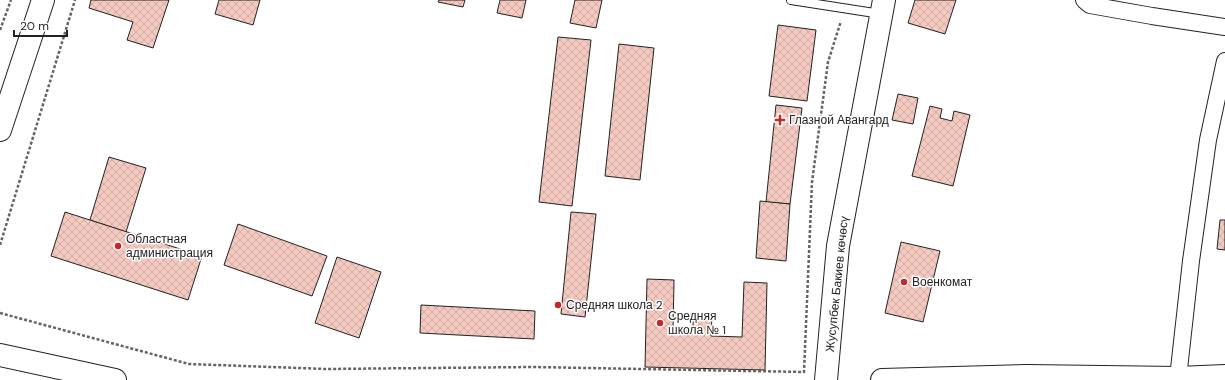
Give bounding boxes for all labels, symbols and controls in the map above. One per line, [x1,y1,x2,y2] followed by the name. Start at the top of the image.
[14,12,67,38] scale bar
[20,18,49,34] text: 20 m
[789,112,889,128] place label: Глазной Авангард
[774,114,786,126] marker: Глазной Авангард
[822,215,852,353] street label: Жусупбек Бакиев көчөсү
[126,231,213,261] place label: Областная администрация
[113,241,123,251] marker: Областная администрация
[912,274,973,290] place label: Военкомат
[899,277,909,287] marker: Военкомат
[566,297,663,313] place label: Средняя школа 2
[553,300,563,310] marker: Средняя школа 2
[668,308,726,338] place label: Средняя школа № 1
[655,318,665,328] marker: Средняя школа № 1

